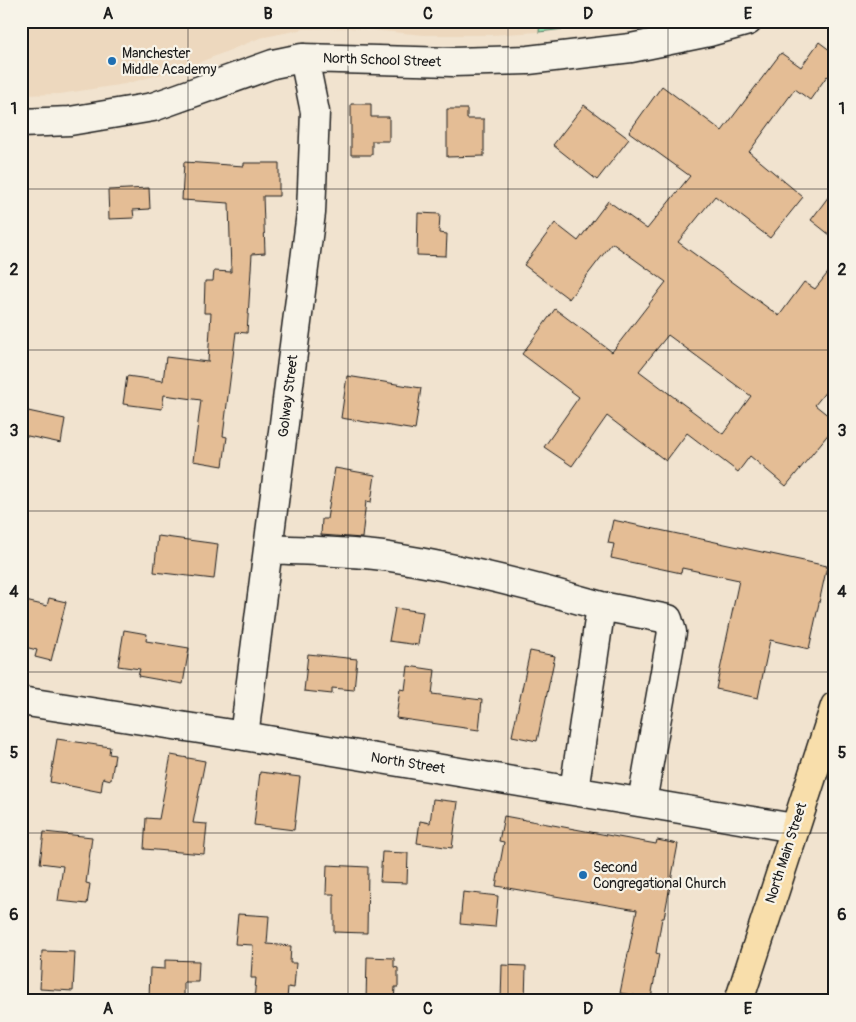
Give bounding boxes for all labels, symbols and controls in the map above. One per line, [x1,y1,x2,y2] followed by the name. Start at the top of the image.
[103,4,114,24] text: A
[263,4,273,24] text: B
[423,4,433,24] text: C
[583,4,593,24] text: D
[744,4,753,24] text: E
[122,45,216,78] place label: Manchester Middle Academy
[323,49,442,71] street label: North School Street
[106,55,118,67] marker: Manchester Middle Academy
[11,99,17,119] text: 1
[839,99,845,119] text: 1
[10,260,19,280] text: 2
[838,260,847,280] text: 2
[275,353,302,438] street label: Golway Street
[10,421,19,441] text: 3
[838,421,847,441] text: 3
[9,582,19,602] text: 4
[837,582,847,602] text: 4
[10,743,19,763] text: 5
[838,743,847,763] text: 5
[370,749,447,777] street label: North Street
[762,800,810,906] street label: North Main Street
[593,859,726,892] place label: Second Congregational Church
[577,869,589,881] marker: Second Congregational Church
[9,905,19,925] text: 6
[837,905,847,925] text: 6
[103,999,114,1019] text: A
[263,999,273,1019] text: B
[423,999,433,1019] text: C
[583,999,593,1019] text: D
[744,999,753,1019] text: E

